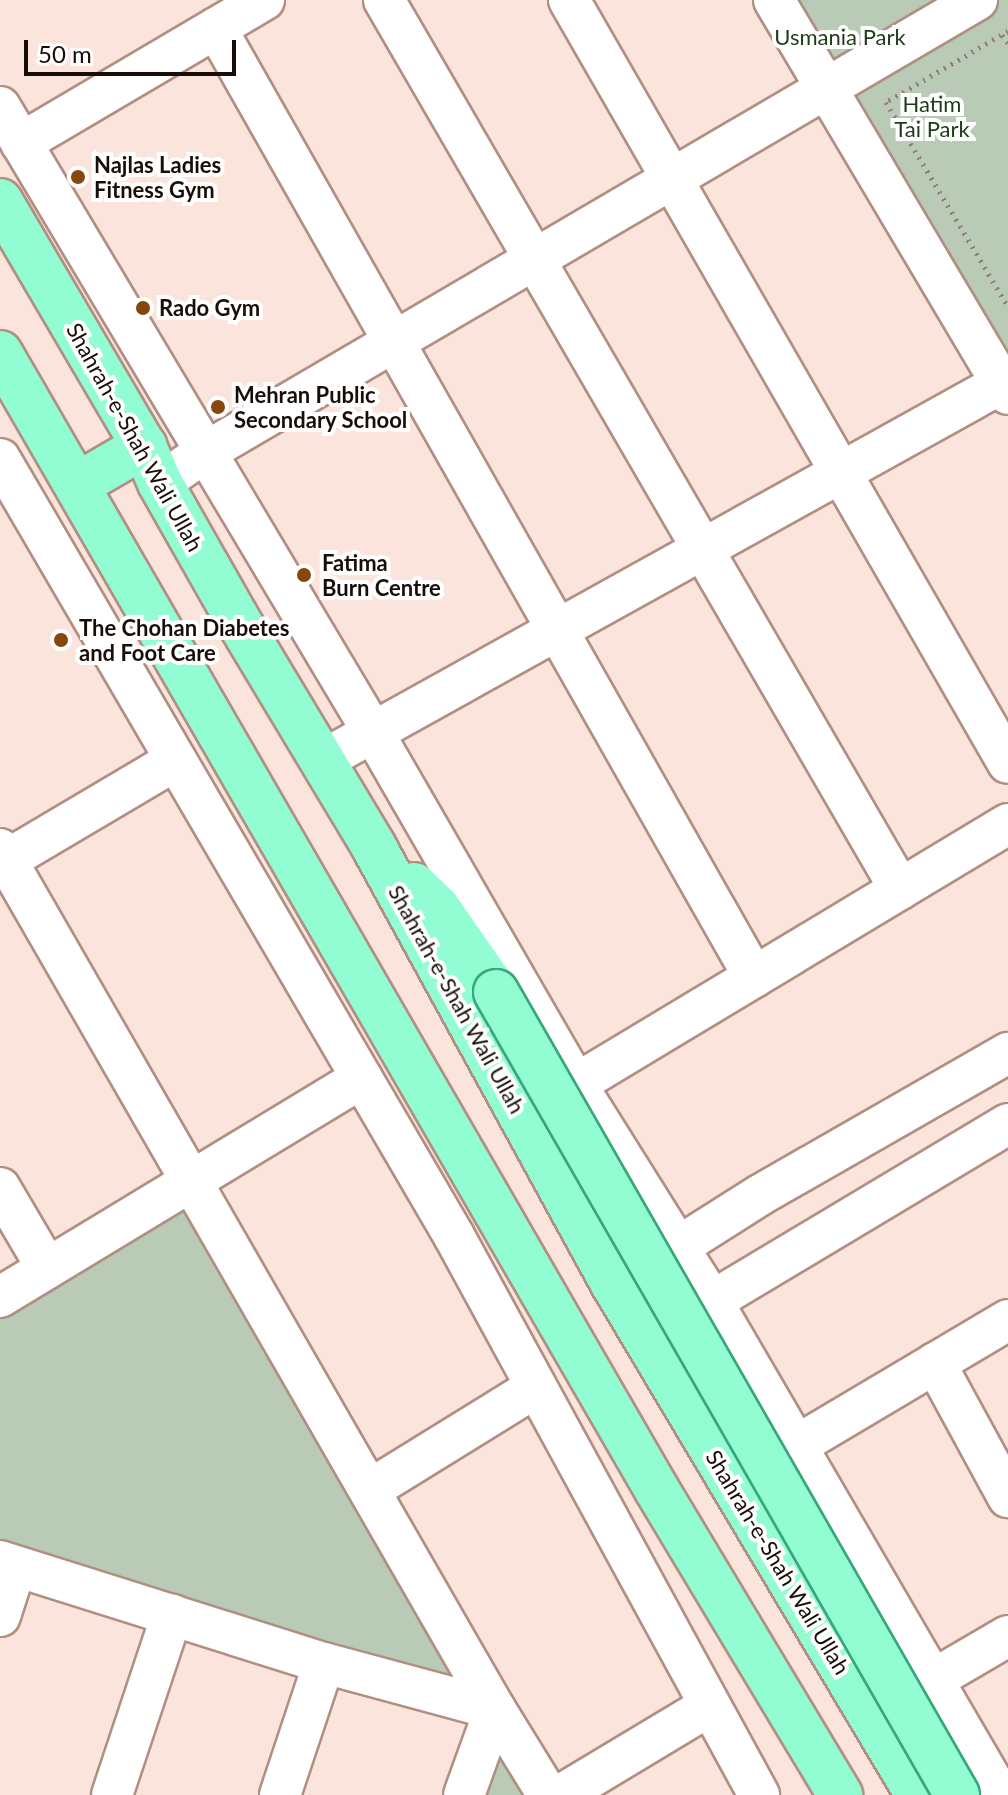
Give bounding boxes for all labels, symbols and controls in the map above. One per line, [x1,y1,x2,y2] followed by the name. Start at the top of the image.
[28,24,240,74] scale bar
[774,24,906,50] park label: Usmania Park
[38,39,92,68] text: 50 m
[894,90,970,142] park label: Hatim Tai Park
[94,151,221,202] place label: Najlas Ladies Fitness Gym
[69,168,87,186] marker: Najlas Ladies Fitness Gym
[159,295,260,321] place label: Rado Gym
[134,299,152,317] marker: Rado Gym
[61,318,209,556] street label: Shahrah-e-Shah Wali Ullah
[234,381,408,432] place label: Mehran Public Secondary School
[209,398,227,416] marker: Mehran Public Secondary School
[322,549,441,600] place label: Fatima Burn Centre
[293,564,315,586] marker: Fatima Burn Centre
[79,614,289,666] place label: The Chohan Diabetes and Foot Care
[50,629,72,651] marker: The Chohan Diabetes and Foot Care
[383,880,531,1118] street label: Shahrah-e-Shah Wali Ullah
[700,1445,856,1679] street label: Shahrah-e-Shah Wali Ullah

